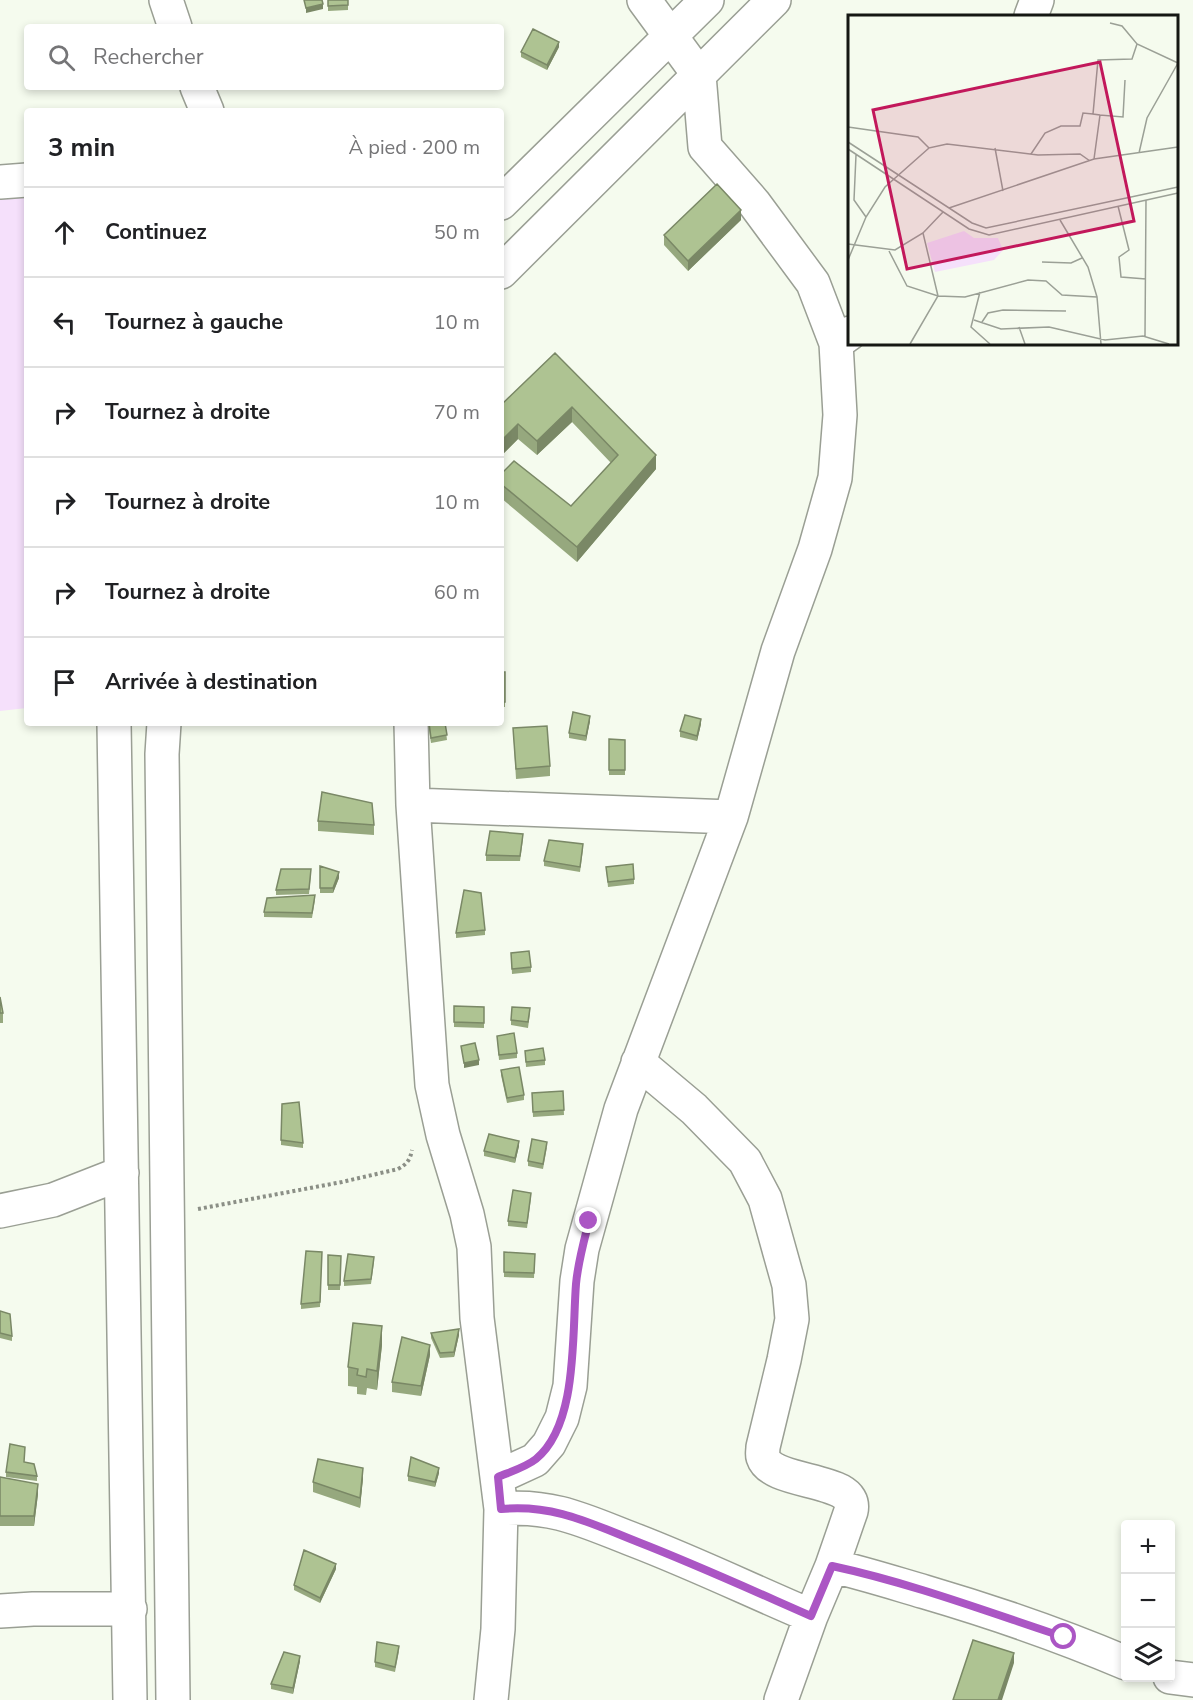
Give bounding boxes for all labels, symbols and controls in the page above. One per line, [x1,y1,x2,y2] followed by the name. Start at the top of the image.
[848,15,1178,345] inset map
[24,24,504,90] search box
[45,41,78,74] icon: search
[93,42,204,72] text: Rechercher
[48,130,115,165] text: 3 min
[349,134,480,161] text: À pied · 200 m
[48,216,81,249] icon: ahead
[105,217,207,247] text: Continuez
[434,219,480,246] text: 50 m
[48,306,81,339] icon: left
[105,307,283,337] text: Tournez à gauche
[434,309,480,336] text: 10 m
[48,396,81,429] icon: right
[105,397,270,427] text: Tournez à droite
[434,399,480,426] text: 70 m
[48,486,81,519] icon: right
[105,487,270,517] text: Tournez à droite
[434,489,480,516] text: 10 m
[48,576,81,609] icon: right
[105,577,270,607] text: Tournez à droite
[434,579,480,606] text: 60 m
[48,666,81,699] icon: arrive
[105,667,318,697] text: Arrivée à destination
[575,1207,601,1233] route end
[1121,1520,1175,1682] map controls
[1121,1520,1175,1574] button: +
[1121,1574,1175,1628] button: −
[1050,1623,1076,1649] route start
[1121,1628,1175,1682] button: layers

